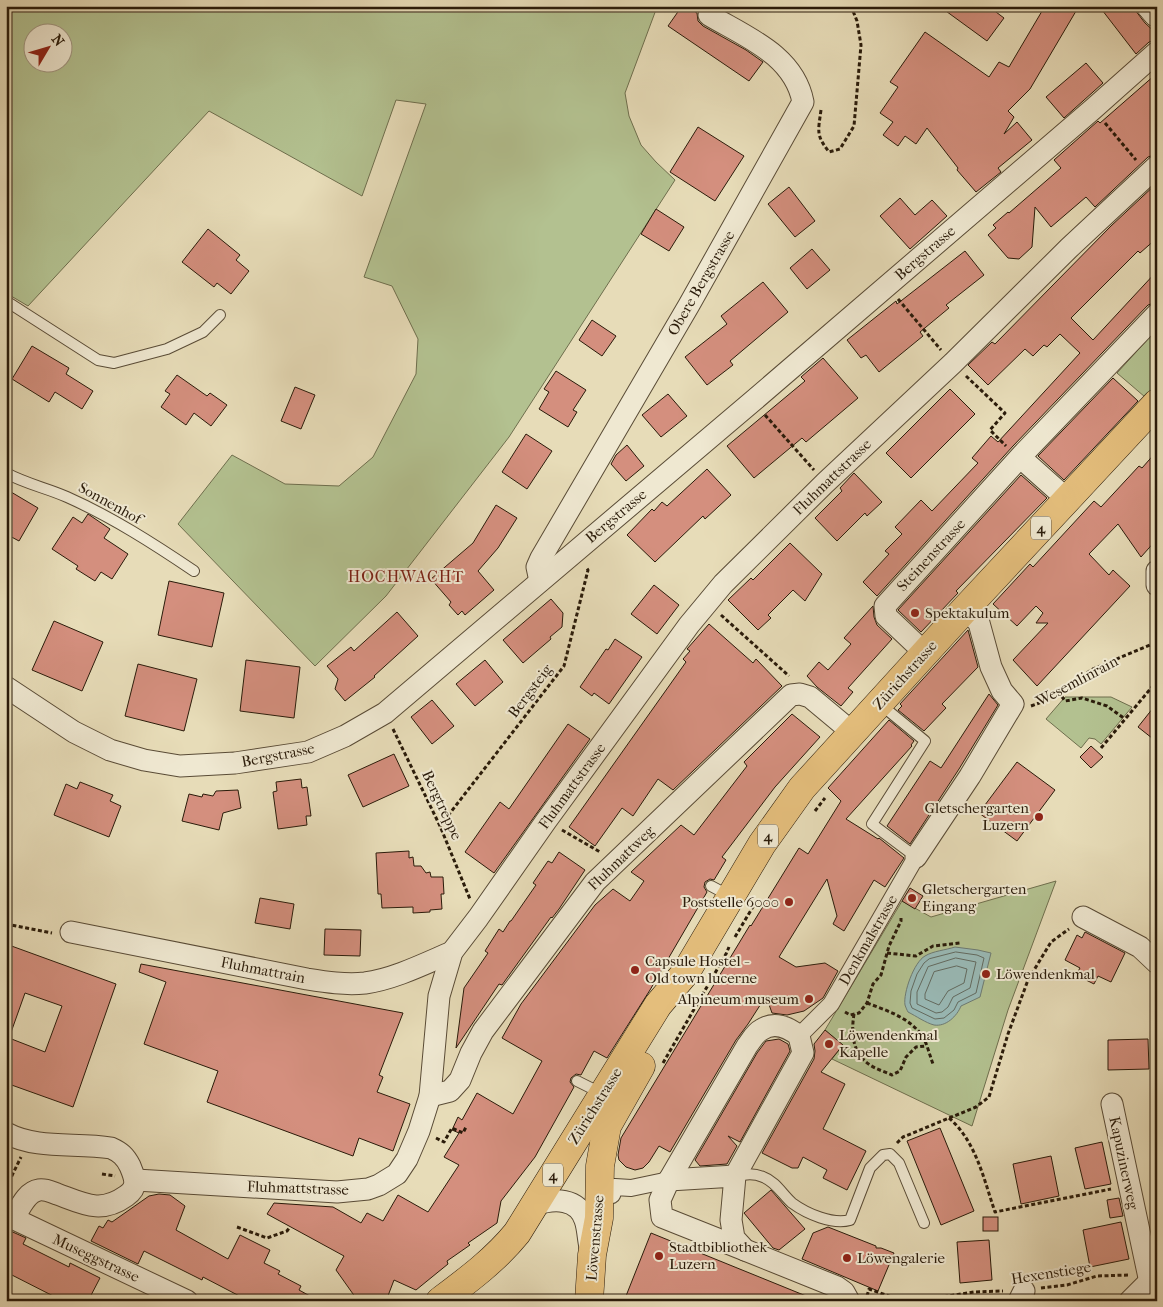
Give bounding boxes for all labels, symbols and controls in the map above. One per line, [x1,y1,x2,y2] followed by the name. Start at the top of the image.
[22,22,72,72] north arrow
[48,31,68,50] text: N
[891,221,959,284] street label: Bergstrasse
[664,227,739,339] street label: Obere Bergstrasse
[789,435,875,519] street label: Fluhmattstrasse
[75,478,147,529] street label: Sonnenhof
[582,485,651,547] street label: Bergstrasse
[893,515,969,595] street label: Steinenstrasse
[1031,516,1051,540] road number: 4
[348,567,464,586] district label: HOCHWACHT
[925,604,1010,622] place label: Spektakulum
[909,607,921,619] marker: Spektakulum
[869,636,941,713] street label: Zürichstrasse
[1032,652,1121,711] street label: Wesemlinrain
[504,660,556,721] street label: Bergsteig
[240,739,317,771] street label: Bergstrasse
[535,739,610,833] street label: Fluhmattstrasse
[418,767,466,843] street label: Bergtreppe
[924,799,1029,834] place label: Gletschergarten Luzern
[1033,811,1045,823] marker: Gletschergarten Luzern
[584,821,659,894] street label: Fluhmattweg
[758,824,778,848] road number: 4
[922,880,1027,915] place label: Gletschergarten Eingang
[835,891,901,988] street label: Denkmalstrasse
[906,892,918,904] marker: Gletschergarten Eingang
[682,893,779,911] place label: Poststelle 6000
[783,896,795,908] marker: Poststelle 6000
[645,952,758,987] place label: Capsule Hostel - Old town lucerne
[219,953,307,987] street label: Fluhmattrain
[629,964,641,976] marker: Capsule Hostel - Old town lucerne
[996,965,1095,983] place label: Löwendenkmal
[980,968,992,980] marker: Löwendenkmal
[677,990,800,1008] place label: Alpineum museum
[803,993,815,1005] marker: Alpineum museum
[839,1026,938,1061] place label: Löwendenkmal Kapelle
[823,1038,835,1050] marker: Löwendenkmal Kapelle
[564,1064,626,1148] street label: Zürichstrasse
[1105,1115,1143,1212] street label: Kapuzinerweg
[543,1164,563,1186] road number: 4
[247,1177,350,1199] street label: Fluhmattstrasse
[582,1194,608,1282] street label: Löwenstrasse
[50,1230,143,1286] street label: Museggstrasse
[669,1238,767,1273] place label: Stadtbibliothek Luzern
[857,1249,946,1267] place label: Löwengalerie
[653,1250,665,1262] marker: Stadtbibliothek Luzern
[841,1252,853,1264] marker: Löwengalerie
[1010,1258,1093,1288] street label: Hexenstiege

